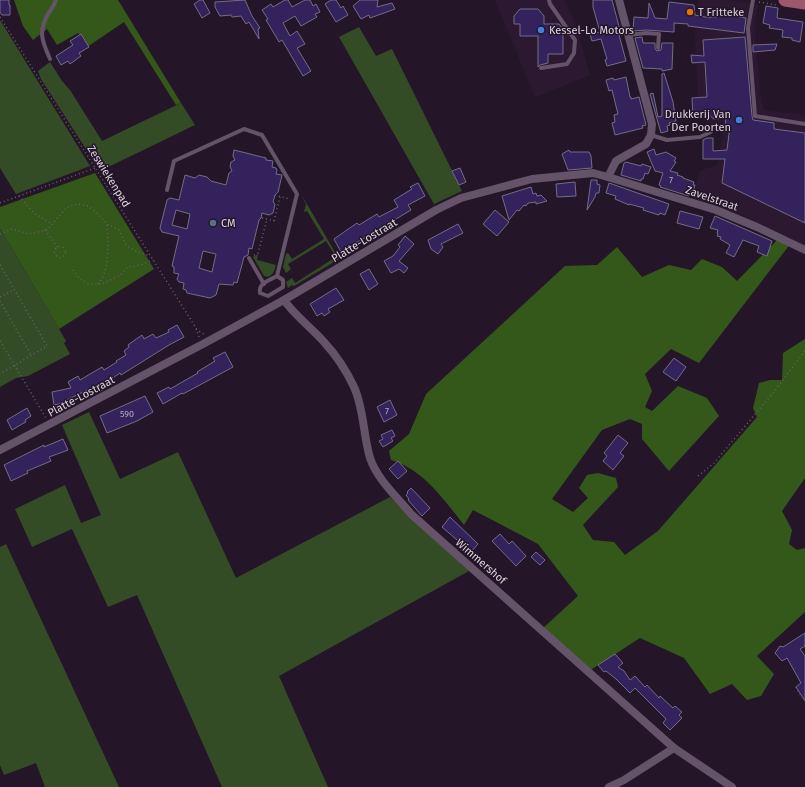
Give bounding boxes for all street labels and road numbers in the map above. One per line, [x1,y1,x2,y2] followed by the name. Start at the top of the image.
[84,143,133,210] street label: Zeswiekenpad
[684,183,740,214] street label: Zavelstraat
[329,216,399,265] street label: Platte-Lostraat
[45,373,117,420] street label: Platte-Lostraat
[453,536,510,588] street label: Wimmershof

